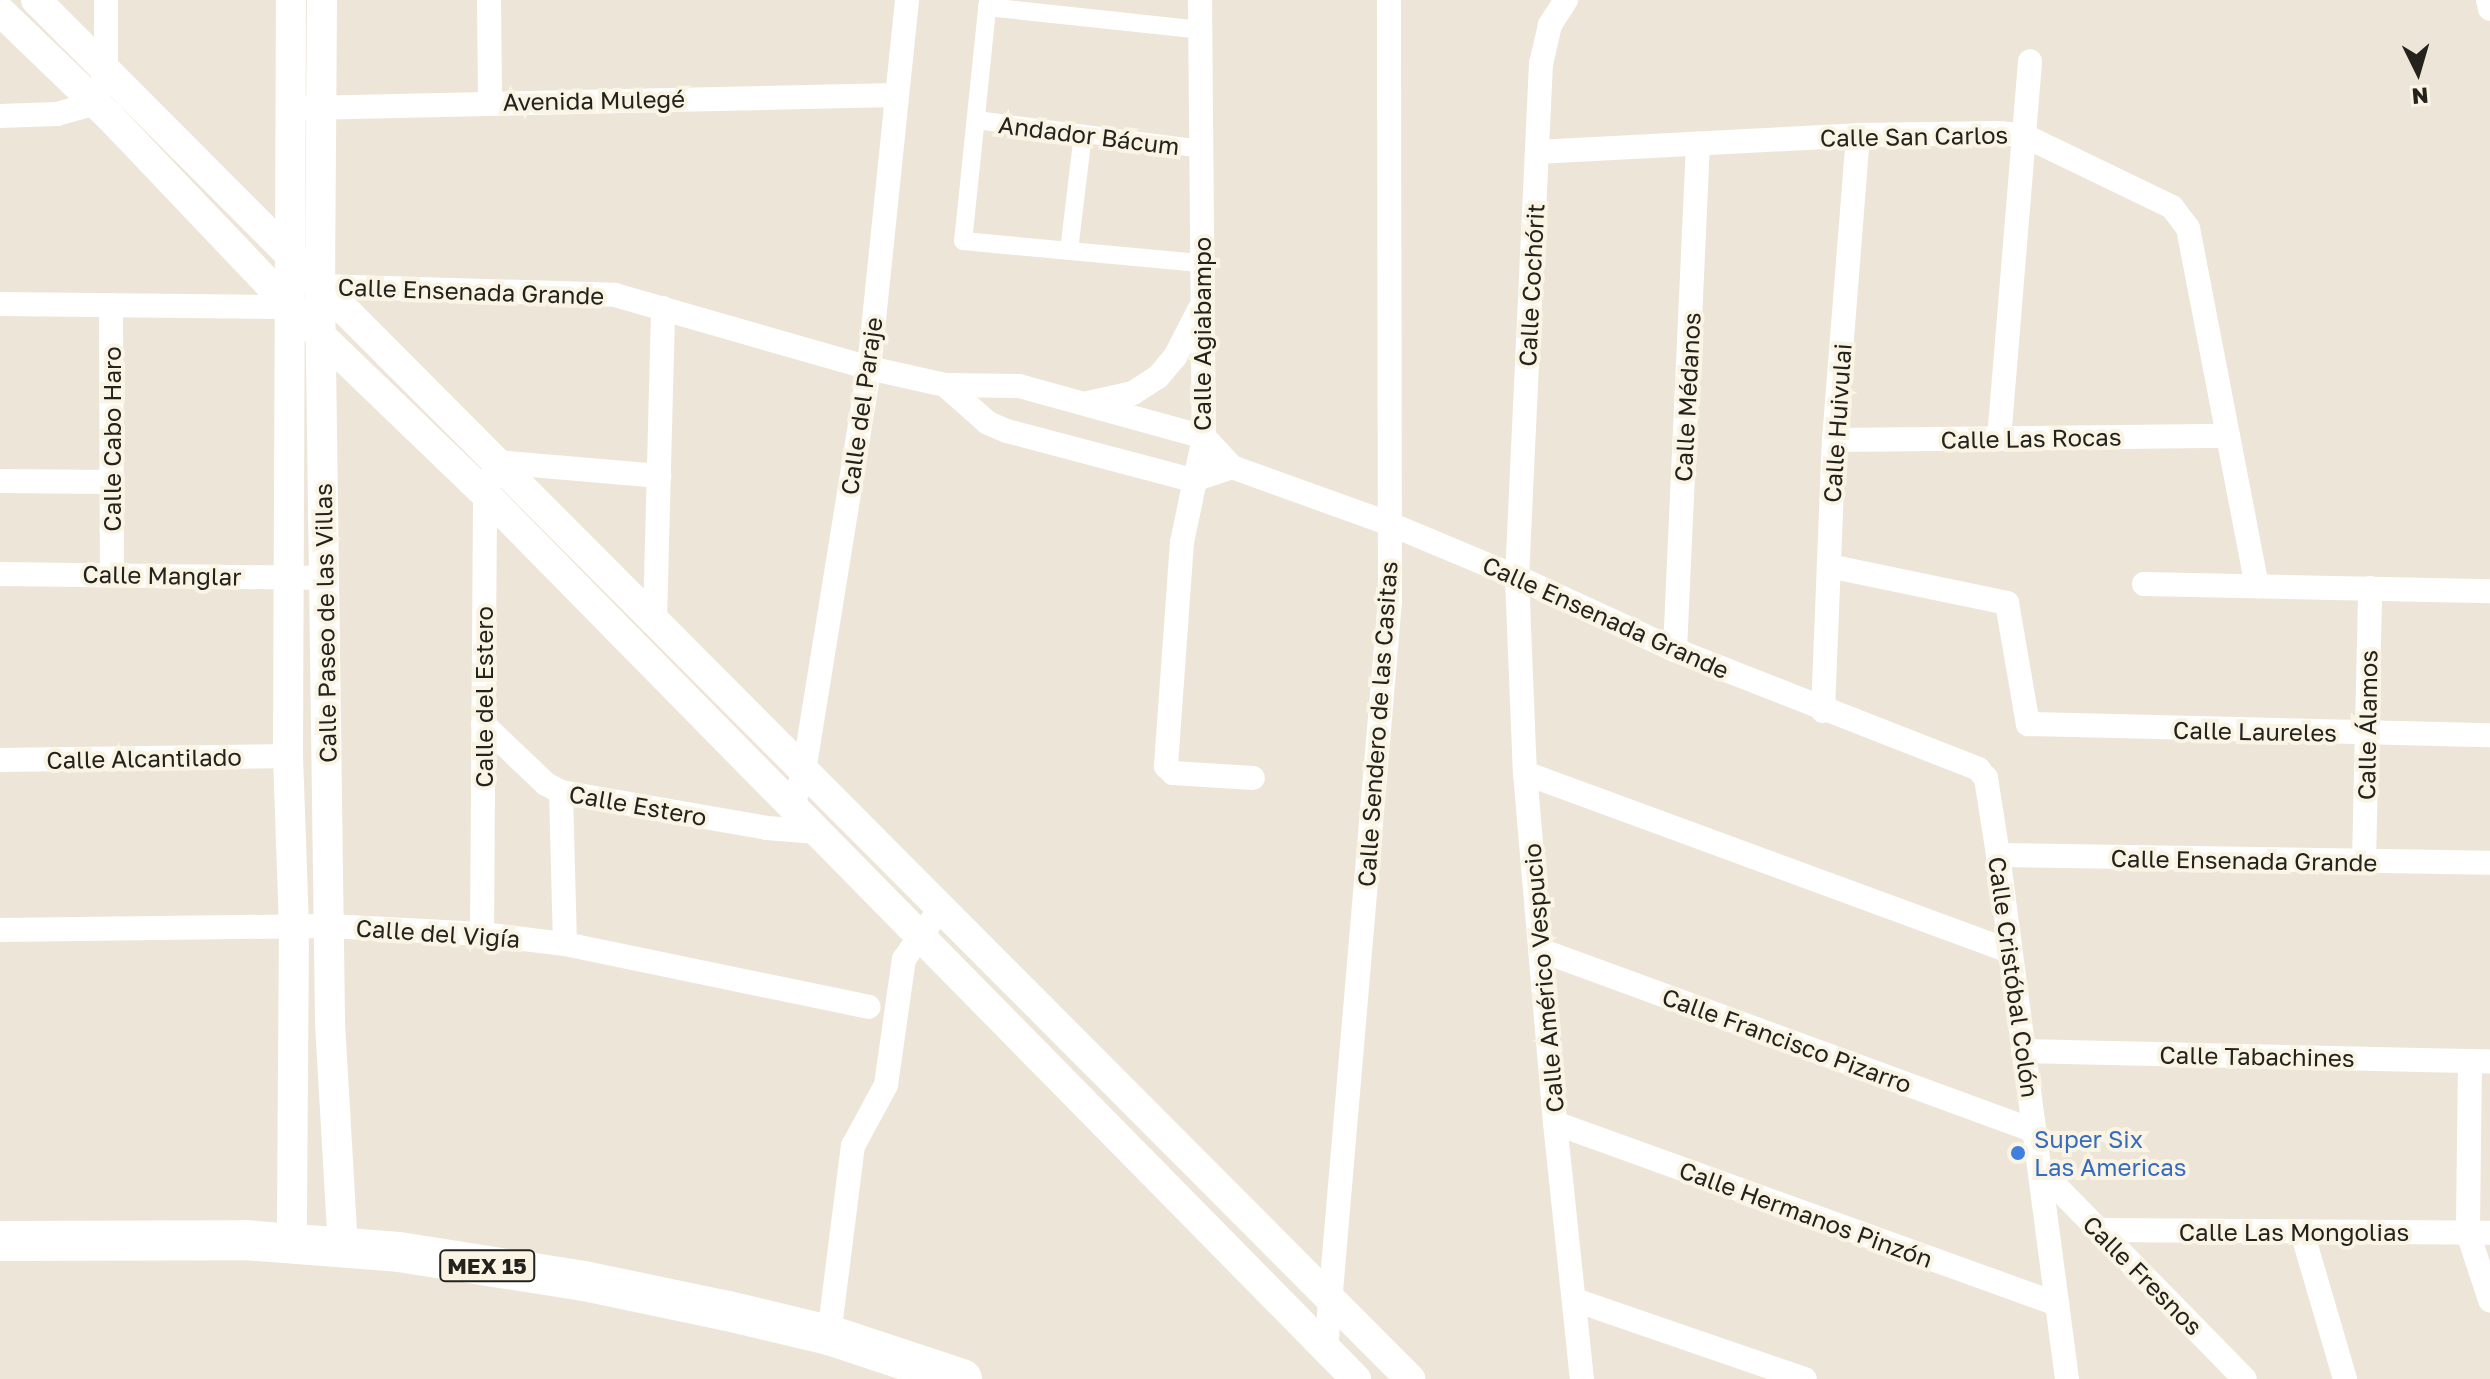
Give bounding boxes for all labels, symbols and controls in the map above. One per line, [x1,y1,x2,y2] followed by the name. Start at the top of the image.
[2378,32,2458,112] north arrow
[2411,82,2430,111] text: N
[503,84,685,116] street label: Avenida Mulegé
[997,110,1181,160] street label: Andador Bácum
[1820,120,2008,152] street label: Calle San Carlos
[1512,203,1550,367] street label: Calle Cochórit
[1188,237,1216,431] street label: Calle Agiabampo
[337,272,605,310] street label: Calle Ensenada Grande
[1668,312,1706,482] street label: Calle Médanos
[834,315,888,497] street label: Calle del Paraje
[1817,342,1857,504] street label: Calle Huivulai
[98,346,126,532] street label: Calle Cabo Haro
[1940,422,2122,454] street label: Calle Las Rocas
[308,483,342,763] street label: Calle Paseo de las Villas
[1478,550,1734,684] street label: Calle Ensenada Grande
[82,559,242,591] street label: Calle Manglar
[1351,560,1403,888] street label: Calle Sendero de las Casitas
[470,606,498,788] street label: Calle del Estero
[2351,650,2383,800] street label: Calle Álamos
[2173,715,2337,747] street label: Calle Laureles
[46,742,242,774] street label: Calle Alcantilado
[567,779,709,831] street label: Calle Estero
[1517,842,1569,1114] street label: Calle Américo Vespucio
[2110,843,2378,877] street label: Calle Ensenada Grande
[1983,855,2045,1099] street label: Calle Cristóbal Colón
[355,913,521,953] street label: Calle del Vigía
[1658,981,1916,1099] street label: Calle Francisco Pizarro
[2159,1040,2355,1072] street label: Calle Tabachines
[2034,1125,2187,1181] place label: Super Six Las Americas
[2009,1144,2027,1162] marker: Super Six Las Americas
[1675,1155,1937,1273] street label: Calle Hermanos Pinzón
[2077,1209,2209,1341] street label: Calle Fresnos
[2179,1218,2409,1246] street label: Calle Las Mongolias
[439,1248,535,1284] road number: MEX 15

